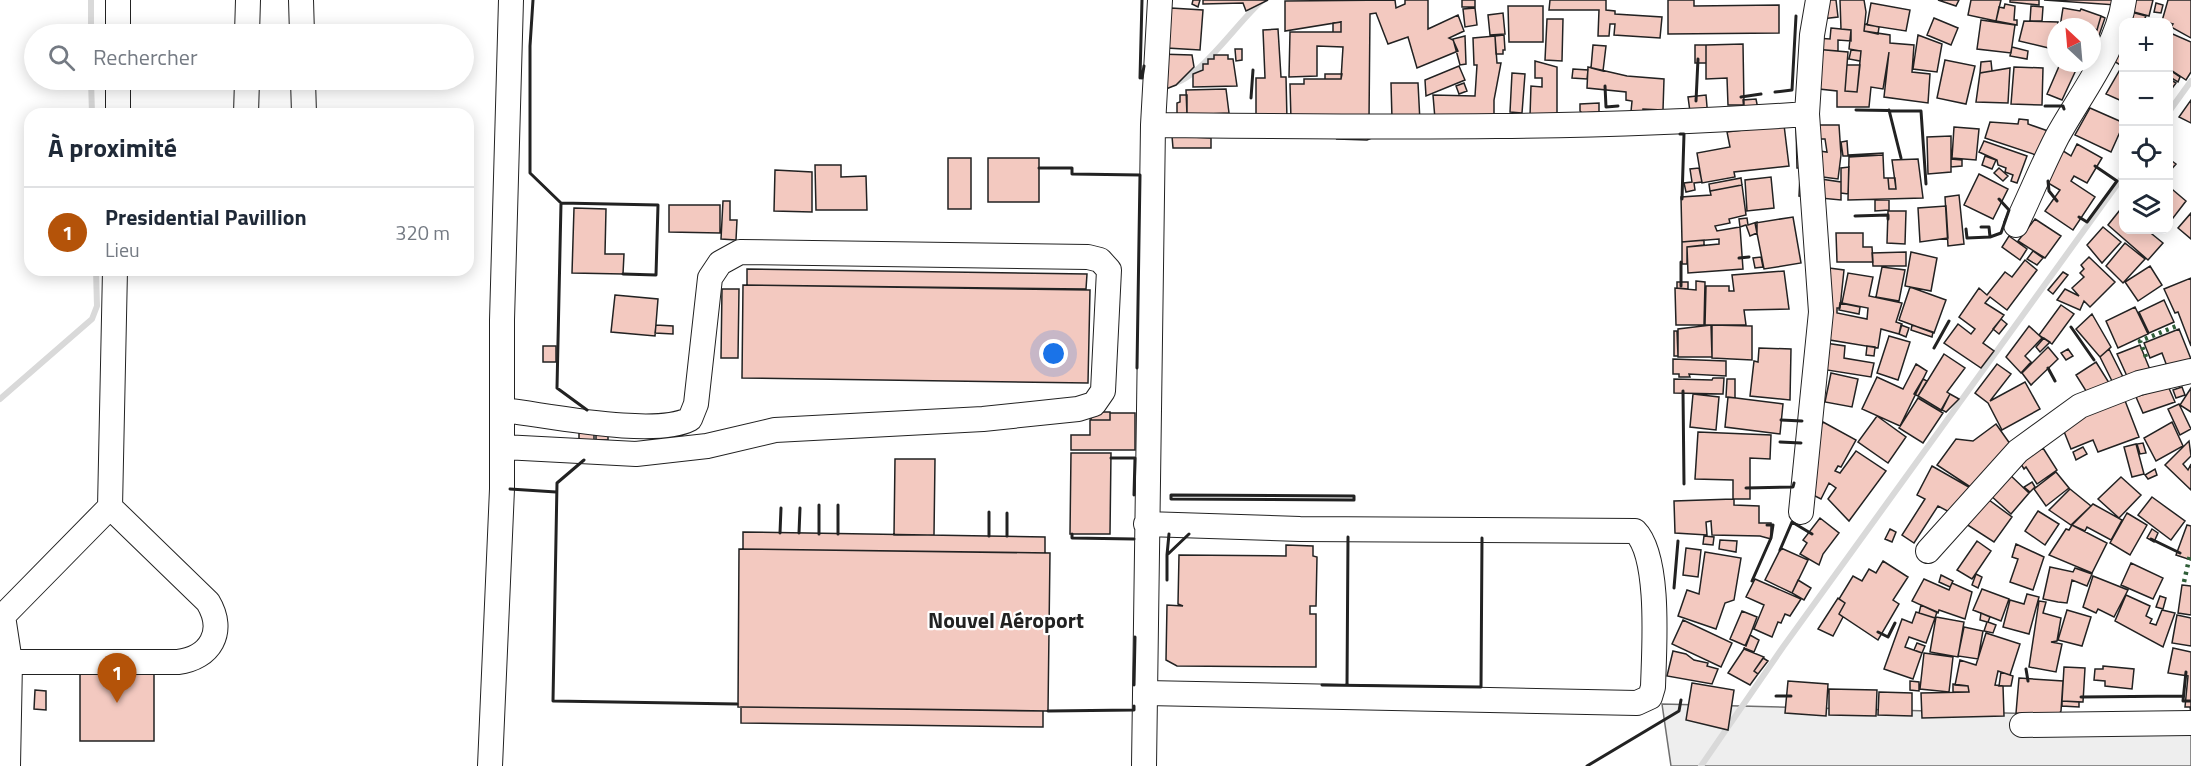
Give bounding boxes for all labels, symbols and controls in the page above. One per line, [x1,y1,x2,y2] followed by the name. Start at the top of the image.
[2047,18,2101,72] north arrow
[2119,18,2173,234] map controls
[2119,18,2173,72] button: +
[24,24,474,90] search box
[93,40,198,74] text: Rechercher
[45,41,78,74] icon: search
[2119,72,2173,126] button: −
[2119,126,2173,180] button: locate
[48,128,177,167] text: À proximité
[2119,180,2173,234] button: layers
[105,200,307,234] text: Presidential Pavillion
[62,217,73,248] text: 1
[395,217,450,248] text: 320 m
[105,234,140,265] text: Lieu
[1039,339,1068,368] your location
[928,603,1084,637] district label: Nouvel Aéroport
[98,654,136,703] pin: 1

